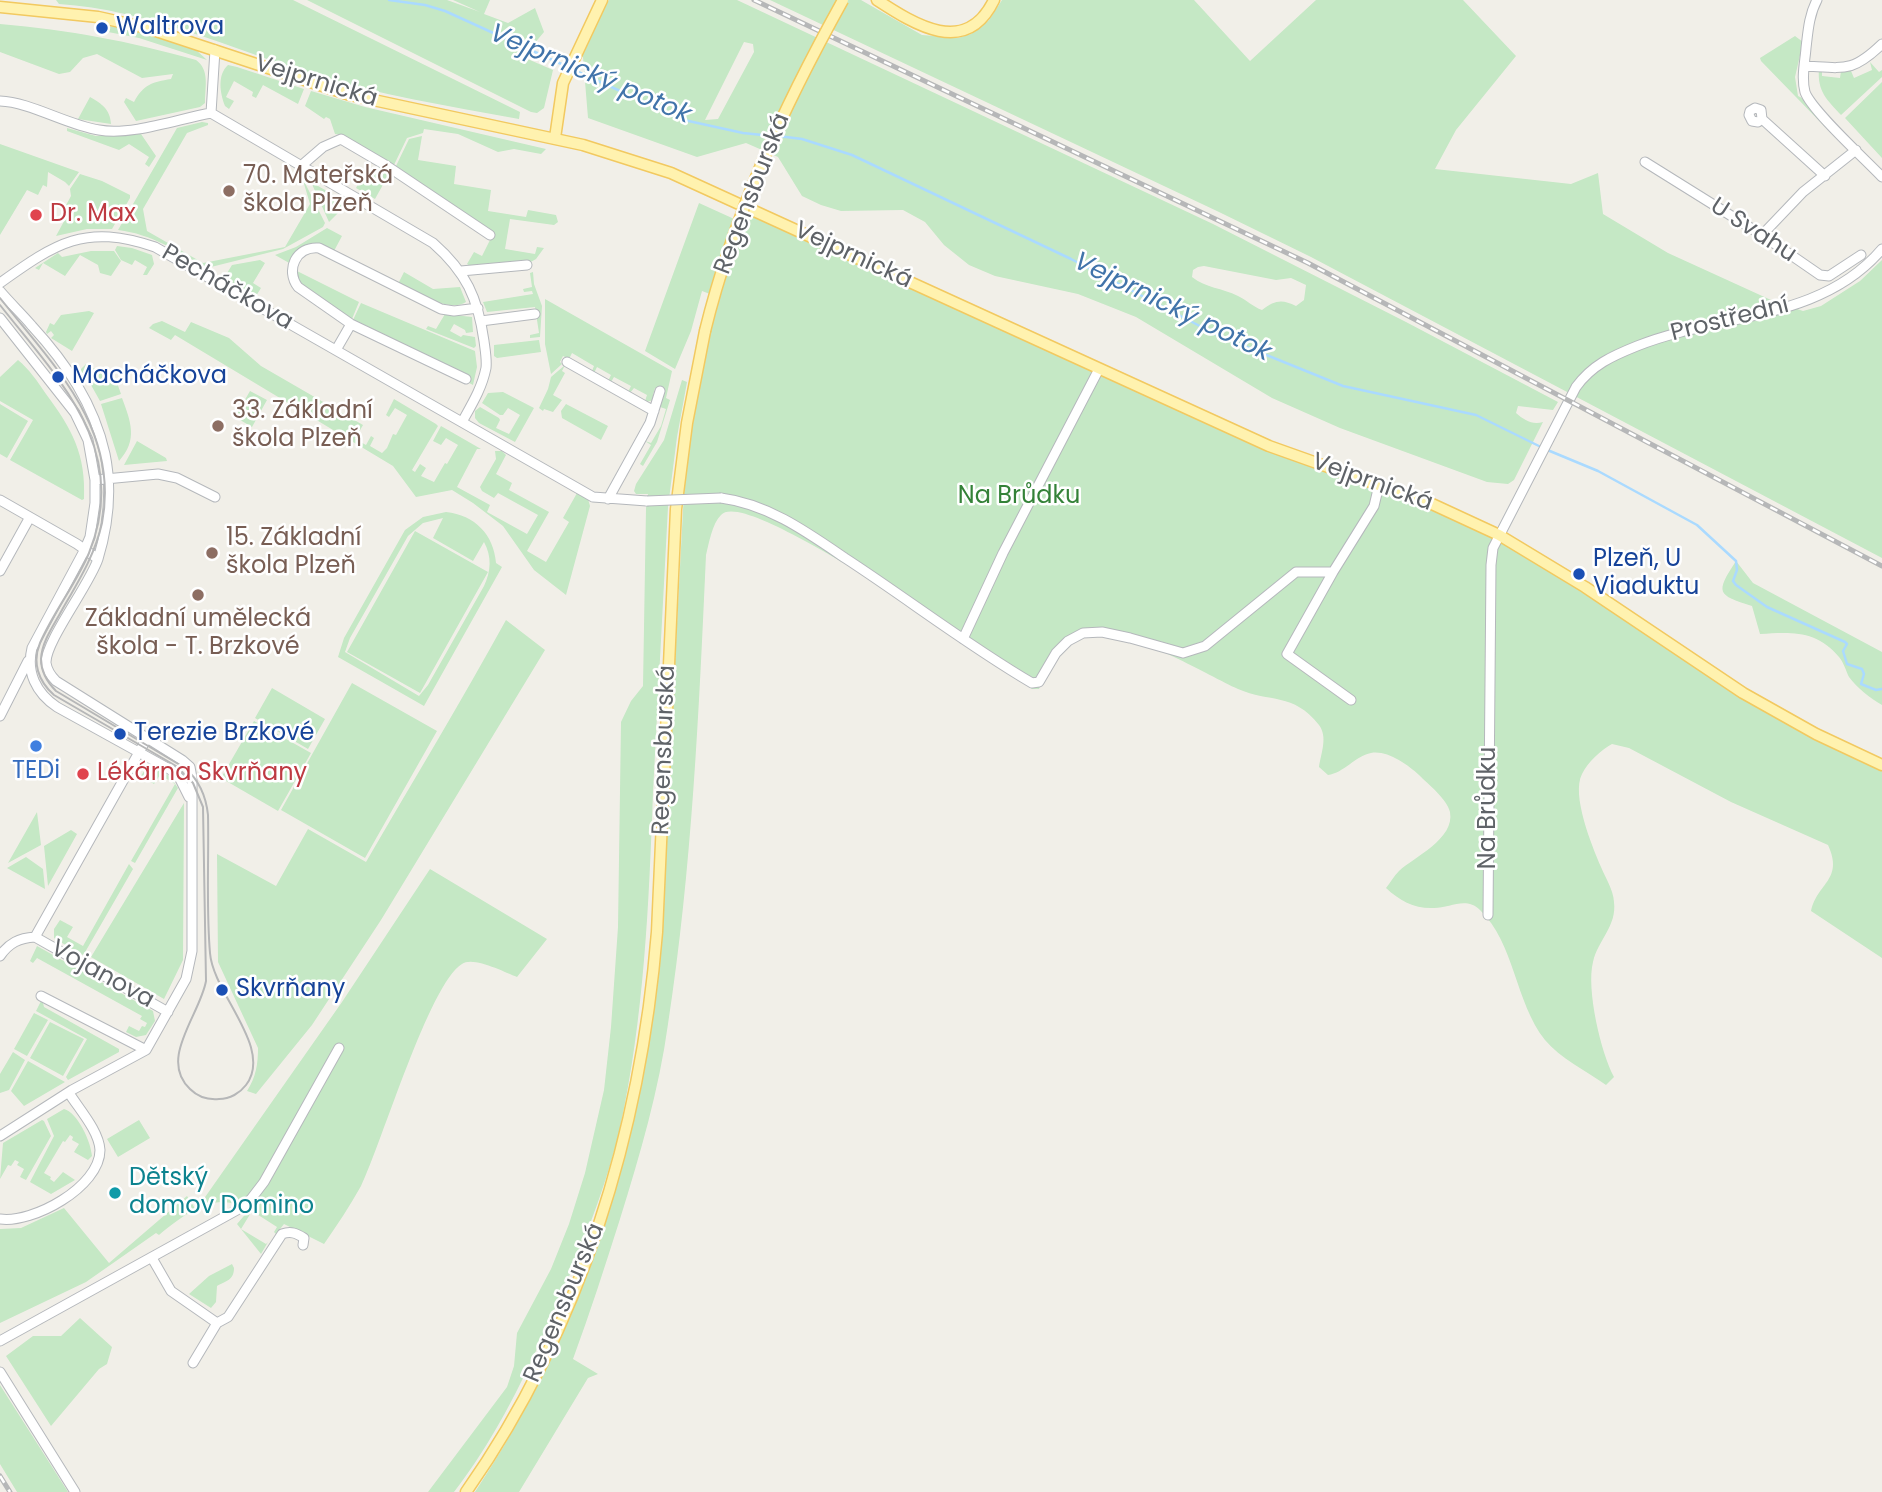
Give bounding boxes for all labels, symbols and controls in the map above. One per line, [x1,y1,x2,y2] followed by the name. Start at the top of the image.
[116,14,224,42] place label: Waltrova
[485,18,695,132] water label: Vejprnický potok
[94,20,110,36] marker: Waltrova
[251,50,381,114] street label: Vejprnická
[709,109,797,279] street label: Regensburská
[243,163,393,219] place label: 70. Mateřská škola Plzeň
[221,183,237,199] marker: 70. Mateřská škola Plzeň
[1704,192,1802,270] street label: U Svahu
[50,201,136,229] place label: Dr. Max
[28,207,44,223] marker: Dr. Max
[790,216,916,296] street label: Vejprnická
[156,239,298,337] street label: Pecháčkova
[1068,247,1276,369] water label: Vejprnický potok
[1668,291,1792,349] street label: Prostřední
[72,363,227,391] place label: Macháčkova
[50,369,66,385] marker: Macháčkova
[232,398,373,454] place label: 33. Základní škola Plzeň
[210,418,226,434] marker: 33. Základní škola Plzeň
[1308,448,1436,518] street label: Vejprnická
[958,483,1080,511] park label: Na Brůdku
[226,525,361,581] place label: 15. Základní škola Plzeň
[204,545,220,561] marker: 15. Základní škola Plzeň
[1593,546,1699,602] place label: Plzeň, U Viaduktu
[1571,566,1587,582] marker: Plzeň, U Viaduktu
[190,587,206,603] marker: Základní umělecká škola - T. Brzkové
[85,606,311,662] place label: Základní umělecká škola - T. Brzkové
[648,664,682,836] street label: Regensburská
[134,720,314,748] place label: Terezie Brzkové
[112,726,128,742] marker: Terezie Brzkové
[28,738,44,754] marker: TEDi
[1475,747,1503,869] street label: Na Brůdku
[12,758,60,786] place label: TEDi
[97,760,307,788] place label: Lékárna Skvrňany
[75,766,91,782] marker: Lékárna Skvrňany
[45,935,159,1015] street label: Vojanova
[236,976,345,1004] place label: Skvrňany
[214,982,230,998] marker: Skvrňany
[129,1165,314,1221] place label: Dětský domov Domino
[107,1185,123,1201] marker: Dětský domov Domino
[519,1219,611,1387] street label: Regensburská

